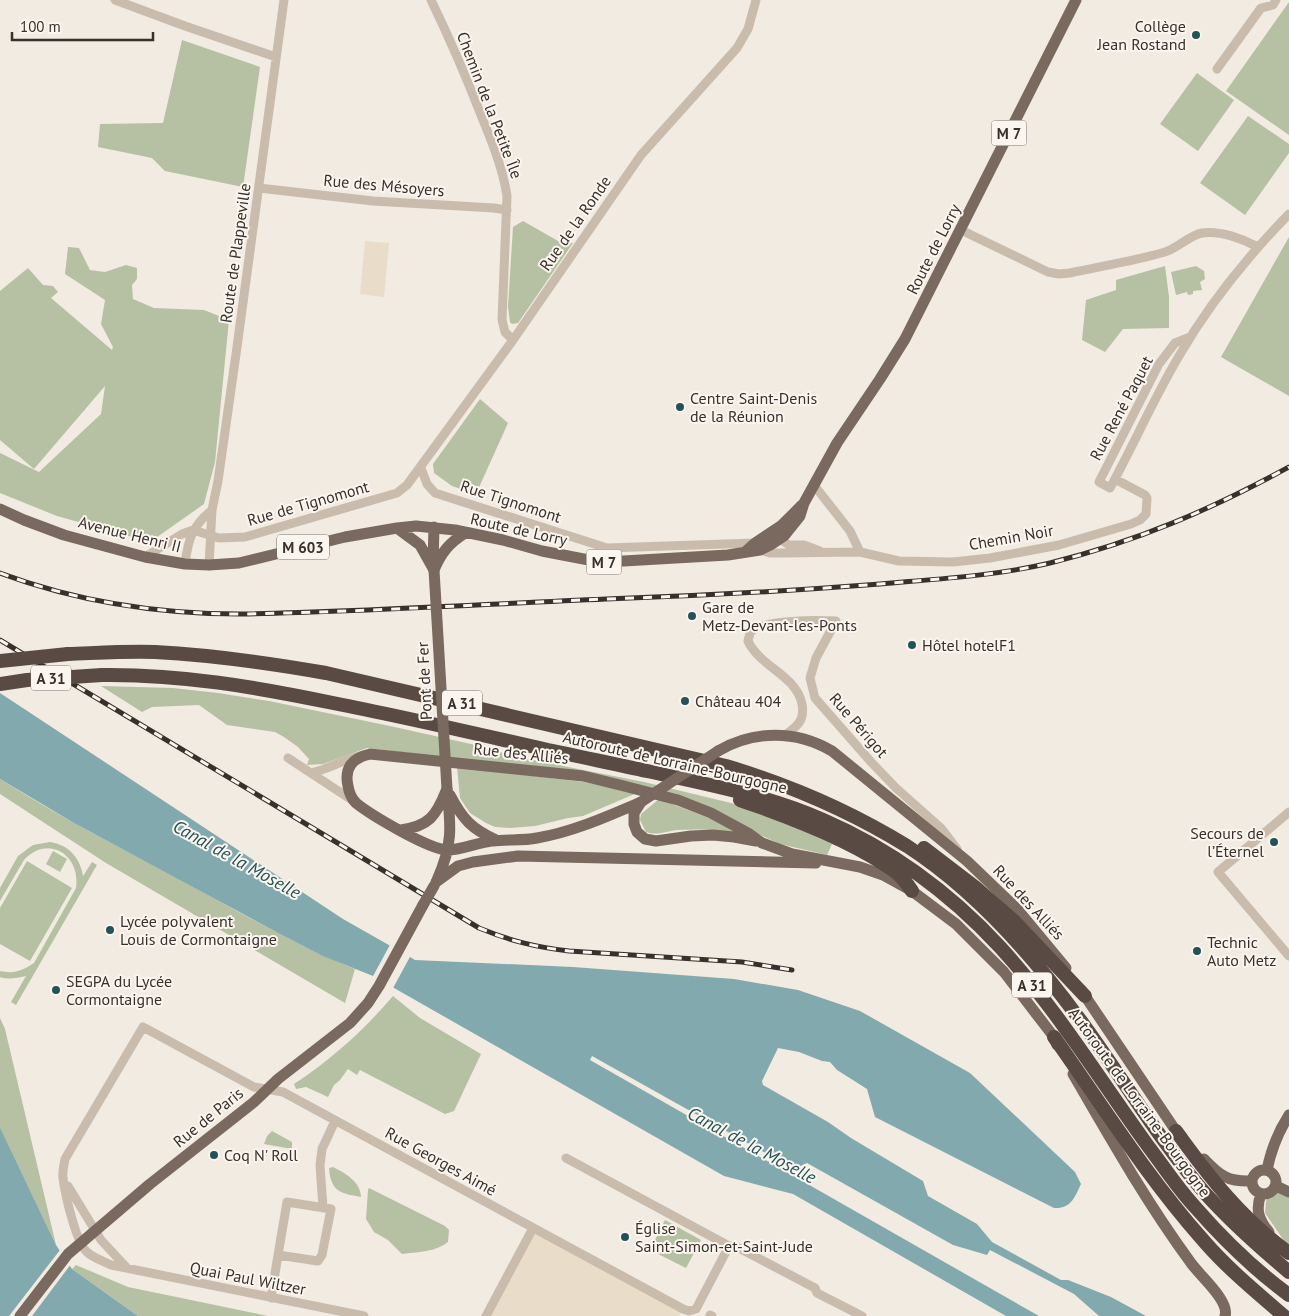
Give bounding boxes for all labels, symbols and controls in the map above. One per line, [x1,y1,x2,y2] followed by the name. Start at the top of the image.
[12,10,154,42] scale bar
[1096,16,1186,54] place label: Collège Jean Rostand
[20,17,61,36] text: 100 m
[453,29,527,181] street label: Chemin de la Petite Île
[1190,29,1202,41] marker: Collège Jean Rostand
[992,120,1026,146] road number: M 7
[323,170,446,200] street label: Rue des Mésoyers
[535,172,615,274] street label: Rue de la Ronde
[215,182,255,324] street label: Route de Plappeville
[902,200,965,298] street label: Route de Lorry
[1085,352,1157,464] street label: Rue René Paquet
[690,388,817,426] place label: Centre Saint-Denis de la Réunion
[674,401,686,413] marker: Centre Saint-Denis de la Réunion
[458,475,564,527] street label: Rue Tignomont
[245,476,372,530] street label: Rue de Tignomont
[469,508,570,550] street label: Route de Lorry
[77,512,183,556] street label: Avenue Henri II
[967,520,1055,554] street label: Chemin Noir
[277,534,329,560] road number: M 603
[586,550,622,574] road number: M 7
[702,597,857,635] place label: Gare de Metz-Devant-les-Ponts
[686,610,698,622] marker: Gare de Metz-Devant-les-Ponts
[922,635,1016,655] place label: Hôtel hotelF1
[906,639,918,651] marker: Hôtel hotelF1
[412,641,436,721] street label: Pont de Fer
[31,666,71,690] road number: A 31
[825,689,893,762] street label: Rue Périgot
[442,690,482,716] road number: A 31
[695,691,781,711] place label: Château 404
[679,695,691,707] marker: Château 404
[561,726,789,798] street label: Autoroute de Lorraine-Bourgogne
[472,738,570,768] street label: Rue des Alliés
[169,814,305,904] water label: Canal de la Moselle
[1190,823,1264,861] place label: Secours de l’Éternel
[1268,836,1280,848] marker: Secours de l’Éternel
[989,860,1069,944] street label: Rue des Alliés
[120,911,277,949] place label: Lycée polyvalent Louis de Cormontaigne
[104,924,116,936] marker: Lycée polyvalent Louis de Cormontaigne
[1207,932,1276,970] place label: Technic Auto Metz
[1191,945,1203,957] marker: Technic Auto Metz
[66,971,172,1009] place label: SEGPA du Lycée Cormontaigne
[1012,972,1052,998] road number: A 31
[50,984,62,996] marker: SEGPA du Lycée Cormontaigne
[1064,1003,1216,1201] street label: Autoroute de Lorraine-Bourgogne
[169,1083,247,1151] street label: Rue de Paris
[684,1101,821,1189] water label: Canal de la Moselle
[382,1122,500,1200] street label: Rue Georges Aimé
[224,1145,298,1165] place label: Coq N' Roll
[208,1149,220,1161] marker: Coq N' Roll
[635,1218,813,1256] place label: Église Saint-Simon-et-Saint-Jude
[619,1231,631,1243] marker: Église Saint-Simon-et-Saint-Jude
[188,1257,308,1299] street label: Quai Paul Wiltzer

